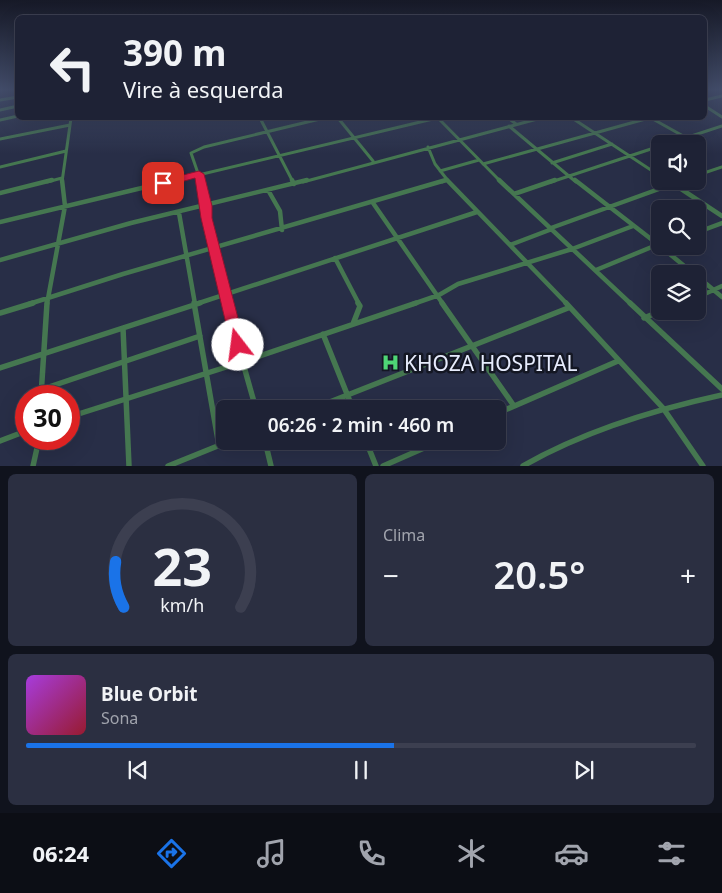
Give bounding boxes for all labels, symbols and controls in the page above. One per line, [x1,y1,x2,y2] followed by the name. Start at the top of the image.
[123,29,226,76] text: 390 m
[40,35,105,100] icon: left
[123,74,284,104] text: Vire à esquerda
[651,135,706,320] map controls
[651,135,706,190] button: sound
[142,162,184,204] pin
[149,169,177,197] icon: arrive
[651,200,706,255] button: search
[651,265,706,320] button: layers
[211,318,263,370] position arrow
[404,349,578,377] place label: KHOZA HOSPITAL
[380,353,400,373] hospital icon: KHOZA HOSPITAL
[15,385,80,450] speed limit sign: 30
[268,412,454,438] text: 06:26 · 2 min · 460 m
[383,524,425,546] text: Clima
[153,530,212,601] text: 23
[494,548,585,600] text: 20.5°
[383,556,399,594] text: −
[680,556,696,594] text: +
[161,593,204,617] text: km/h
[101,681,197,707] text: Blue Orbit
[101,707,138,729] text: Sona
[124,756,152,784] icon: previous
[347,756,375,784] icon: pause
[570,756,598,784] icon: next
[154,836,189,871] icon: directions
[254,836,289,871] icon: music
[354,836,389,871] icon: phone
[454,836,489,871] icon: climate
[554,836,589,871] icon: car
[654,836,689,871] icon: filters
[33,838,89,868] text: 06:24

